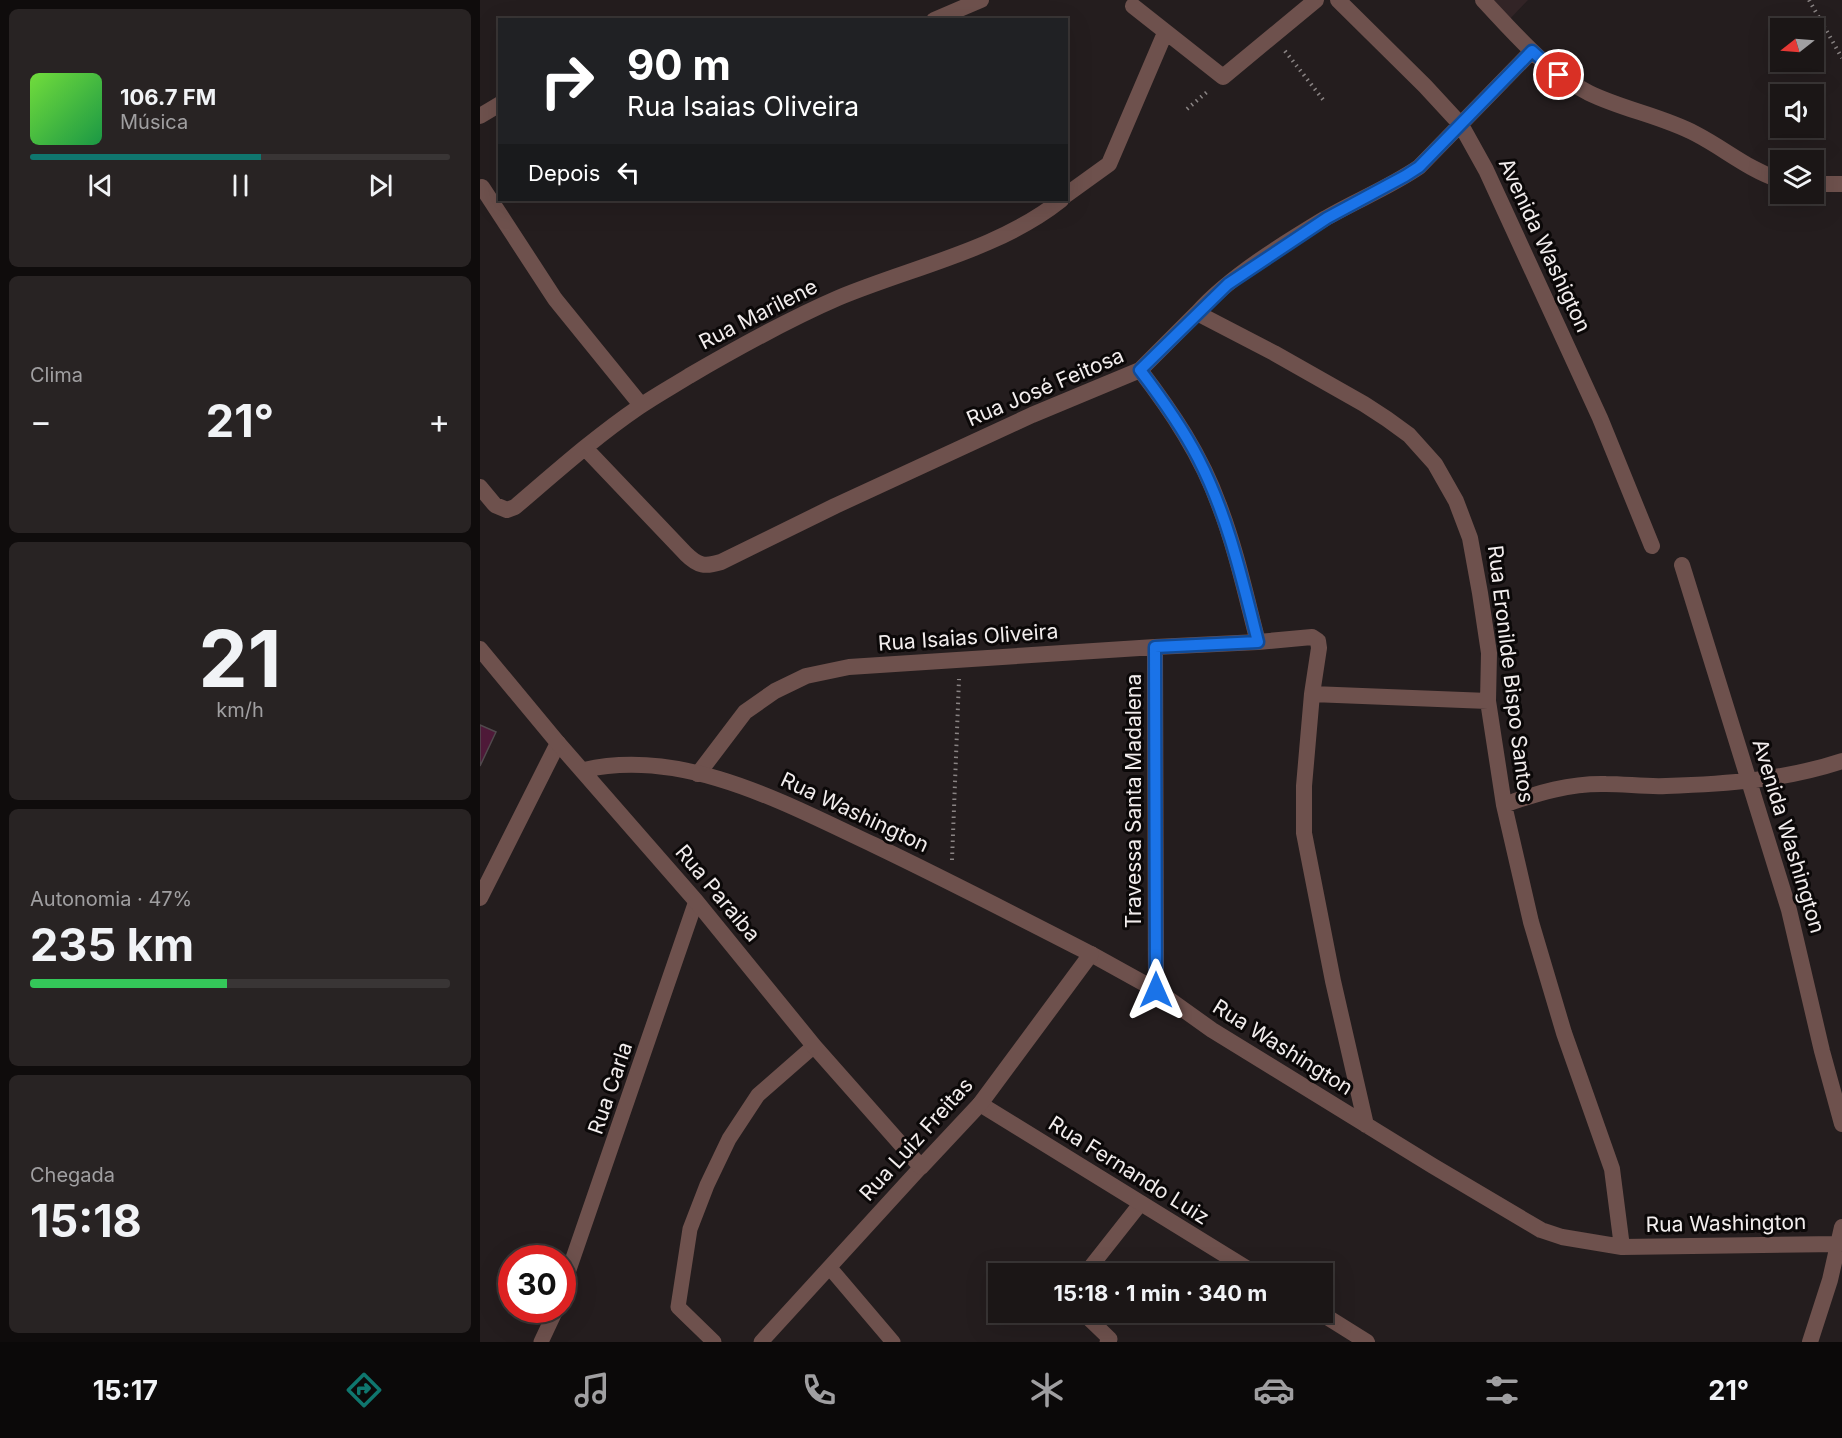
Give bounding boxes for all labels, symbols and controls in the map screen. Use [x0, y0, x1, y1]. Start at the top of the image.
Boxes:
north arrow [1770, 18, 1824, 72]
map controls [1770, 18, 1824, 204]
text: 90 m [627, 39, 731, 90]
icon: right [528, 42, 606, 120]
pin [1533, 49, 1584, 100]
icon: arrive [1542, 58, 1575, 91]
text: 106.7 FM [120, 84, 216, 110]
button: sound [1770, 84, 1824, 138]
text: Rua Isaias Oliveira [627, 90, 859, 123]
text: Música [120, 110, 188, 134]
button: layers [1770, 150, 1824, 204]
street label: Avenida Washigton [1494, 154, 1596, 336]
icon: left [612, 156, 645, 189]
text: Depois [528, 160, 600, 186]
icon: previous [84, 169, 117, 202]
icon: pause [224, 169, 257, 202]
icon: next [364, 169, 397, 202]
street label: Rua Marilene [695, 273, 821, 355]
street label: Rua José Feitosa [963, 343, 1127, 431]
text: Clima [30, 363, 83, 387]
text: 21° [206, 393, 274, 448]
text: − [30, 401, 52, 441]
text: + [428, 401, 450, 441]
street label: Rua Eronilde Bispo Santos [1483, 544, 1539, 804]
text: 21 [199, 611, 281, 706]
street label: Rua Isaias Oliveira [877, 618, 1059, 656]
street label: Travessa Santa Madalena [1121, 674, 1146, 928]
text: km/h [216, 698, 264, 722]
street label: Avenida Washington [1748, 736, 1830, 936]
street label: Rua Washington [777, 767, 933, 857]
street label: Rua Paraiba [670, 840, 766, 946]
text: Autonomia · 47% [30, 887, 192, 911]
text: 235 km [30, 917, 194, 972]
position arrow [1124, 958, 1188, 1022]
street label: Rua Washington [1208, 994, 1358, 1100]
street label: Rua Carla [583, 1039, 637, 1137]
street label: Rua Luiz Freitas [854, 1072, 978, 1206]
street label: Rua Fernando Luiz [1044, 1110, 1214, 1230]
text: Chegada [30, 1163, 115, 1187]
text: 15:18 [30, 1193, 142, 1248]
street label: Rua Washington [1645, 1209, 1807, 1237]
speed limit sign: 30 [498, 1245, 576, 1323]
text: 15:18 · 1 min · 340 m [1054, 1280, 1267, 1306]
icon: directions [343, 1369, 385, 1411]
icon: music [571, 1369, 613, 1411]
icon: phone [798, 1369, 840, 1411]
icon: climate [1026, 1369, 1068, 1411]
icon: car [1253, 1369, 1295, 1411]
icon: filters [1481, 1369, 1523, 1411]
text: 15:17 [93, 1374, 158, 1407]
text: 21° [1708, 1374, 1749, 1407]

